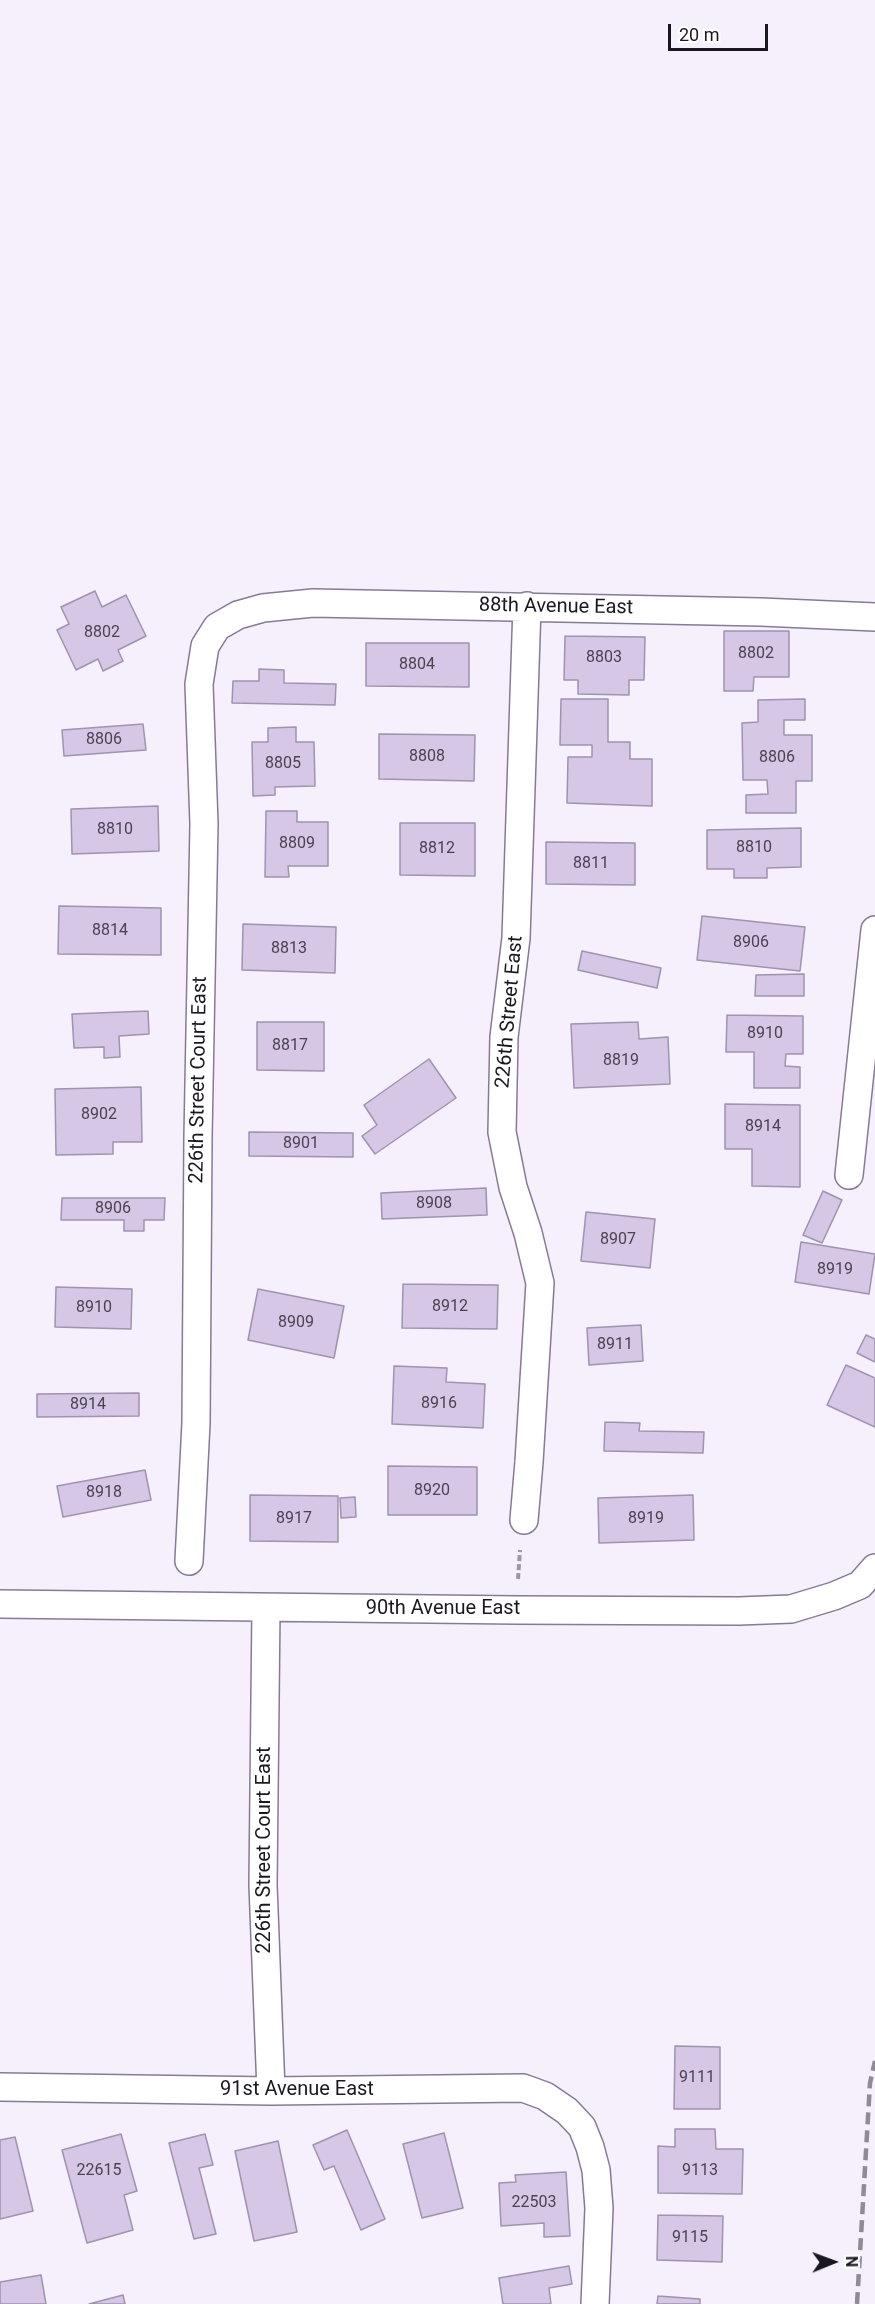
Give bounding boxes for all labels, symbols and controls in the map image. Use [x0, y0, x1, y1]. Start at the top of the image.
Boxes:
scale bar [671, 12, 772, 50]
text: 20 m [679, 24, 719, 45]
street label: 88th Avenue East [479, 594, 633, 620]
house number: 8802 [84, 623, 120, 643]
house number: 8802 [738, 644, 774, 664]
house number: 8803 [586, 648, 622, 668]
house number: 8804 [399, 655, 435, 675]
house number: 8806 [86, 730, 122, 750]
house number: 8808 [409, 747, 445, 767]
house number: 8806 [759, 748, 795, 768]
house number: 8805 [265, 754, 301, 774]
house number: 8810 [97, 820, 133, 840]
house number: 8809 [279, 834, 315, 854]
house number: 8810 [736, 838, 772, 858]
house number: 8812 [419, 839, 455, 859]
house number: 8811 [573, 854, 609, 874]
house number: 8814 [92, 921, 128, 941]
house number: 8906 [733, 933, 769, 953]
street label: 226th Street East [491, 935, 529, 1089]
house number: 8813 [271, 939, 307, 959]
street label: 226th Street Court East [185, 976, 213, 1184]
house number: 8910 [747, 1024, 783, 1044]
house number: 8817 [272, 1036, 308, 1056]
house number: 8819 [603, 1051, 639, 1071]
house number: 8902 [81, 1105, 117, 1125]
house number: 8914 [745, 1117, 781, 1137]
house number: 8901 [283, 1134, 319, 1154]
house number: 8908 [416, 1194, 452, 1214]
house number: 8906 [95, 1199, 131, 1219]
house number: 8907 [600, 1230, 636, 1250]
house number: 8919 [817, 1260, 853, 1280]
house number: 8912 [432, 1297, 468, 1317]
house number: 8910 [76, 1298, 112, 1318]
house number: 8909 [278, 1313, 314, 1333]
house number: 8911 [597, 1335, 633, 1355]
house number: 8916 [421, 1394, 457, 1414]
house number: 8914 [70, 1395, 106, 1415]
house number: 8920 [414, 1481, 450, 1501]
house number: 8918 [86, 1483, 122, 1503]
house number: 8917 [276, 1509, 312, 1529]
house number: 8919 [628, 1509, 664, 1529]
street label: 90th Avenue East [366, 1597, 520, 1621]
street label: 226th Street Court East [253, 1746, 277, 1954]
house number: 9111 [679, 2068, 715, 2088]
street label: 91st Avenue East [220, 2078, 374, 2102]
house number: 22615 [77, 2161, 121, 2181]
house number: 9113 [682, 2161, 718, 2181]
house number: 22503 [512, 2193, 556, 2213]
house number: 9115 [672, 2228, 708, 2248]
north arrow [803, 2232, 863, 2292]
text: N [842, 2256, 861, 2267]

